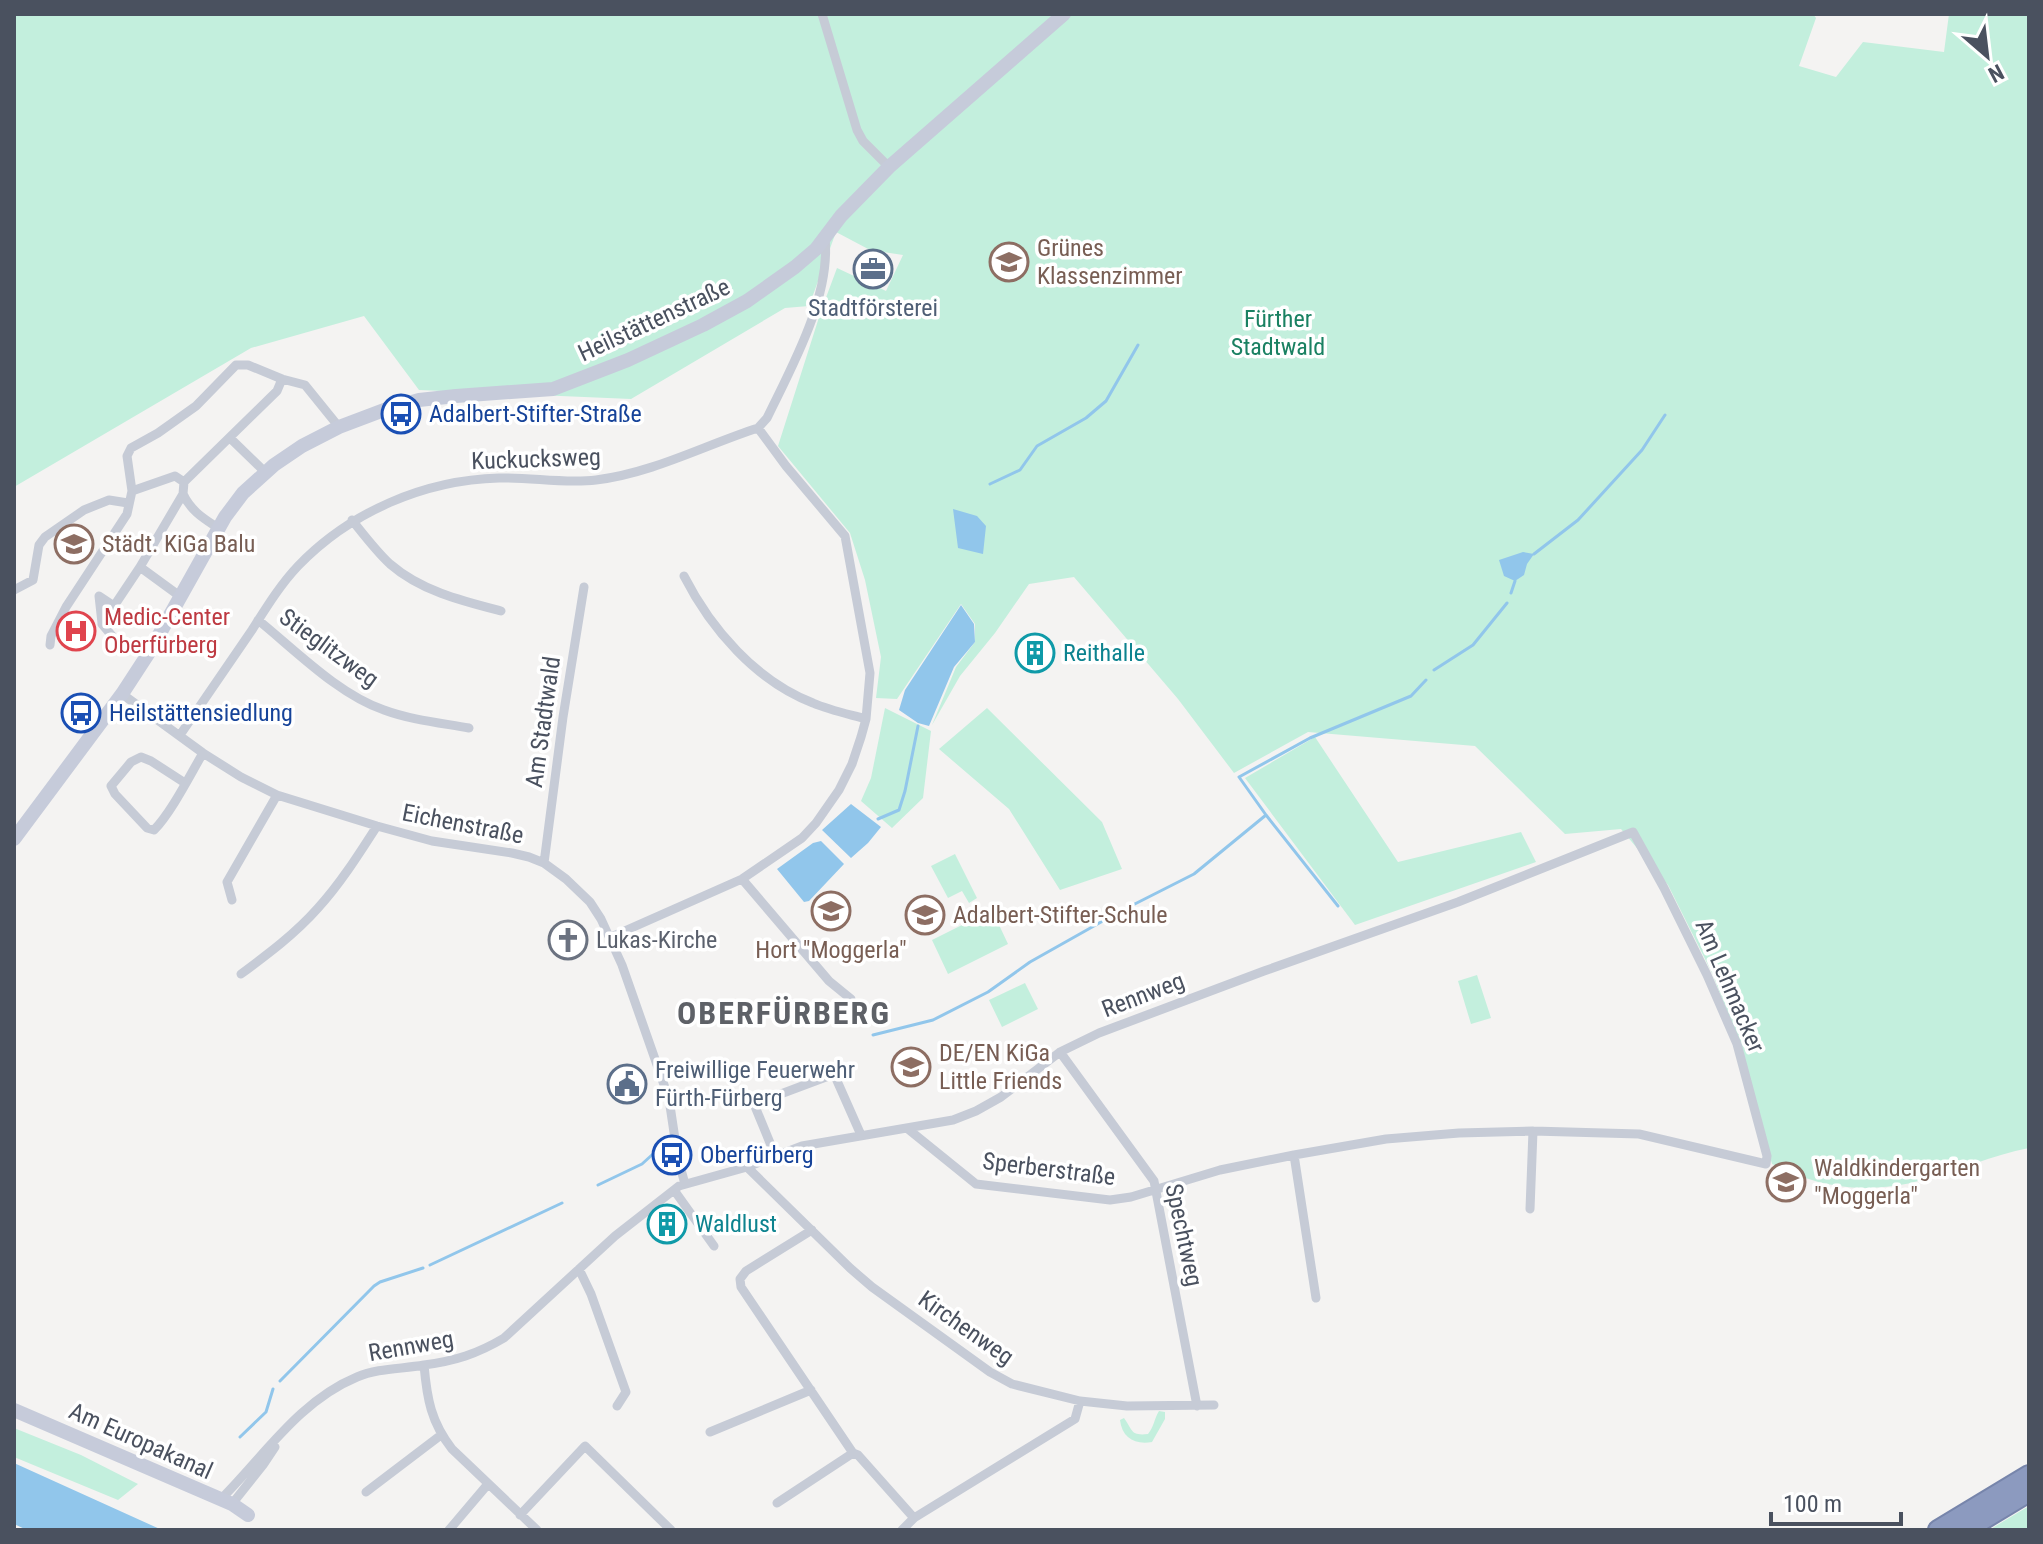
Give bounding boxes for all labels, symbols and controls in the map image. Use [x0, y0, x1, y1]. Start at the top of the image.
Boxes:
north arrow [1947, 16, 2027, 96]
text: N [1984, 59, 2008, 87]
place label: Grünes Klassenzimmer [1037, 234, 1183, 290]
school or university icon: Grünes Klassenzimmer [988, 241, 1030, 283]
office icon: Stadtförsterei [852, 248, 894, 290]
street label: Heilstättenstraße [574, 273, 734, 367]
place label: Stadtförsterei [808, 294, 938, 322]
park label: Fürther Stadtwald [1231, 305, 1325, 361]
bus stop icon: Adalbert-Stifter-Straße [380, 393, 422, 435]
place label: Adalbert-Stifter-Straße [429, 400, 642, 428]
street label: Kuckucksweg [471, 443, 601, 475]
school or university icon: Städt. KiGa Balu [53, 523, 95, 565]
place label: Städt. KiGa Balu [102, 530, 255, 558]
place label: Medic-Center Oberfürberg [104, 603, 230, 659]
street label: Stieglitzweg [274, 603, 384, 693]
hospital icon: Medic-Center Oberfürberg [55, 610, 97, 652]
building icon: Reithalle [1014, 632, 1056, 674]
place label: Reithalle [1063, 639, 1145, 667]
street label: Am Stadtwald [520, 655, 566, 789]
bus stop icon: Heilstättensiedlung [60, 692, 102, 734]
place label: Heilstättensiedlung [109, 699, 293, 727]
street label: Eichenstraße [400, 799, 526, 849]
school or university icon: Hort "Moggerla" [810, 890, 852, 932]
school or university icon: Adalbert-Stifter-Schule [904, 894, 946, 936]
place label: Adalbert-Stifter-Schule [953, 901, 1168, 929]
street label: Am Lehmacker [1689, 915, 1771, 1057]
church icon: Lukas-Kirche [547, 919, 589, 961]
place label: Lukas-Kirche [596, 926, 717, 954]
place label: Hort "Moggerla" [755, 936, 907, 964]
street label: Rennweg [1098, 967, 1188, 1023]
district label: OBERFÜRBERG [677, 994, 891, 1032]
place label: DE/EN KiGa Little Friends [939, 1039, 1062, 1095]
school or university icon: DE/EN KiGa Little Friends [890, 1046, 932, 1088]
place label: Freiwillige Feuerwehr Fürth-Fürberg [655, 1056, 855, 1112]
public building icon: Freiwillige Feuerwehr Fürth-Fürberg [606, 1063, 648, 1105]
bus stop icon: Oberfürberg [651, 1134, 693, 1176]
place label: Oberfürberg [700, 1141, 814, 1169]
street label: Sperberstraße [981, 1147, 1117, 1191]
place label: Waldkindergarten "Moggerla" [1814, 1154, 1980, 1210]
school or university icon: Waldkindergarten "Moggerla" [1765, 1161, 1807, 1203]
street label: Spechtweg [1159, 1181, 1209, 1289]
building icon: Waldlust [646, 1203, 688, 1245]
place label: Waldlust [695, 1210, 777, 1238]
street label: Kirchenweg [913, 1285, 1019, 1371]
street label: Rennweg [366, 1325, 456, 1367]
street label: Am Europakanal [65, 1397, 217, 1485]
scale bar [1771, 1476, 1901, 1526]
text: 100 m [1783, 1490, 1842, 1518]

